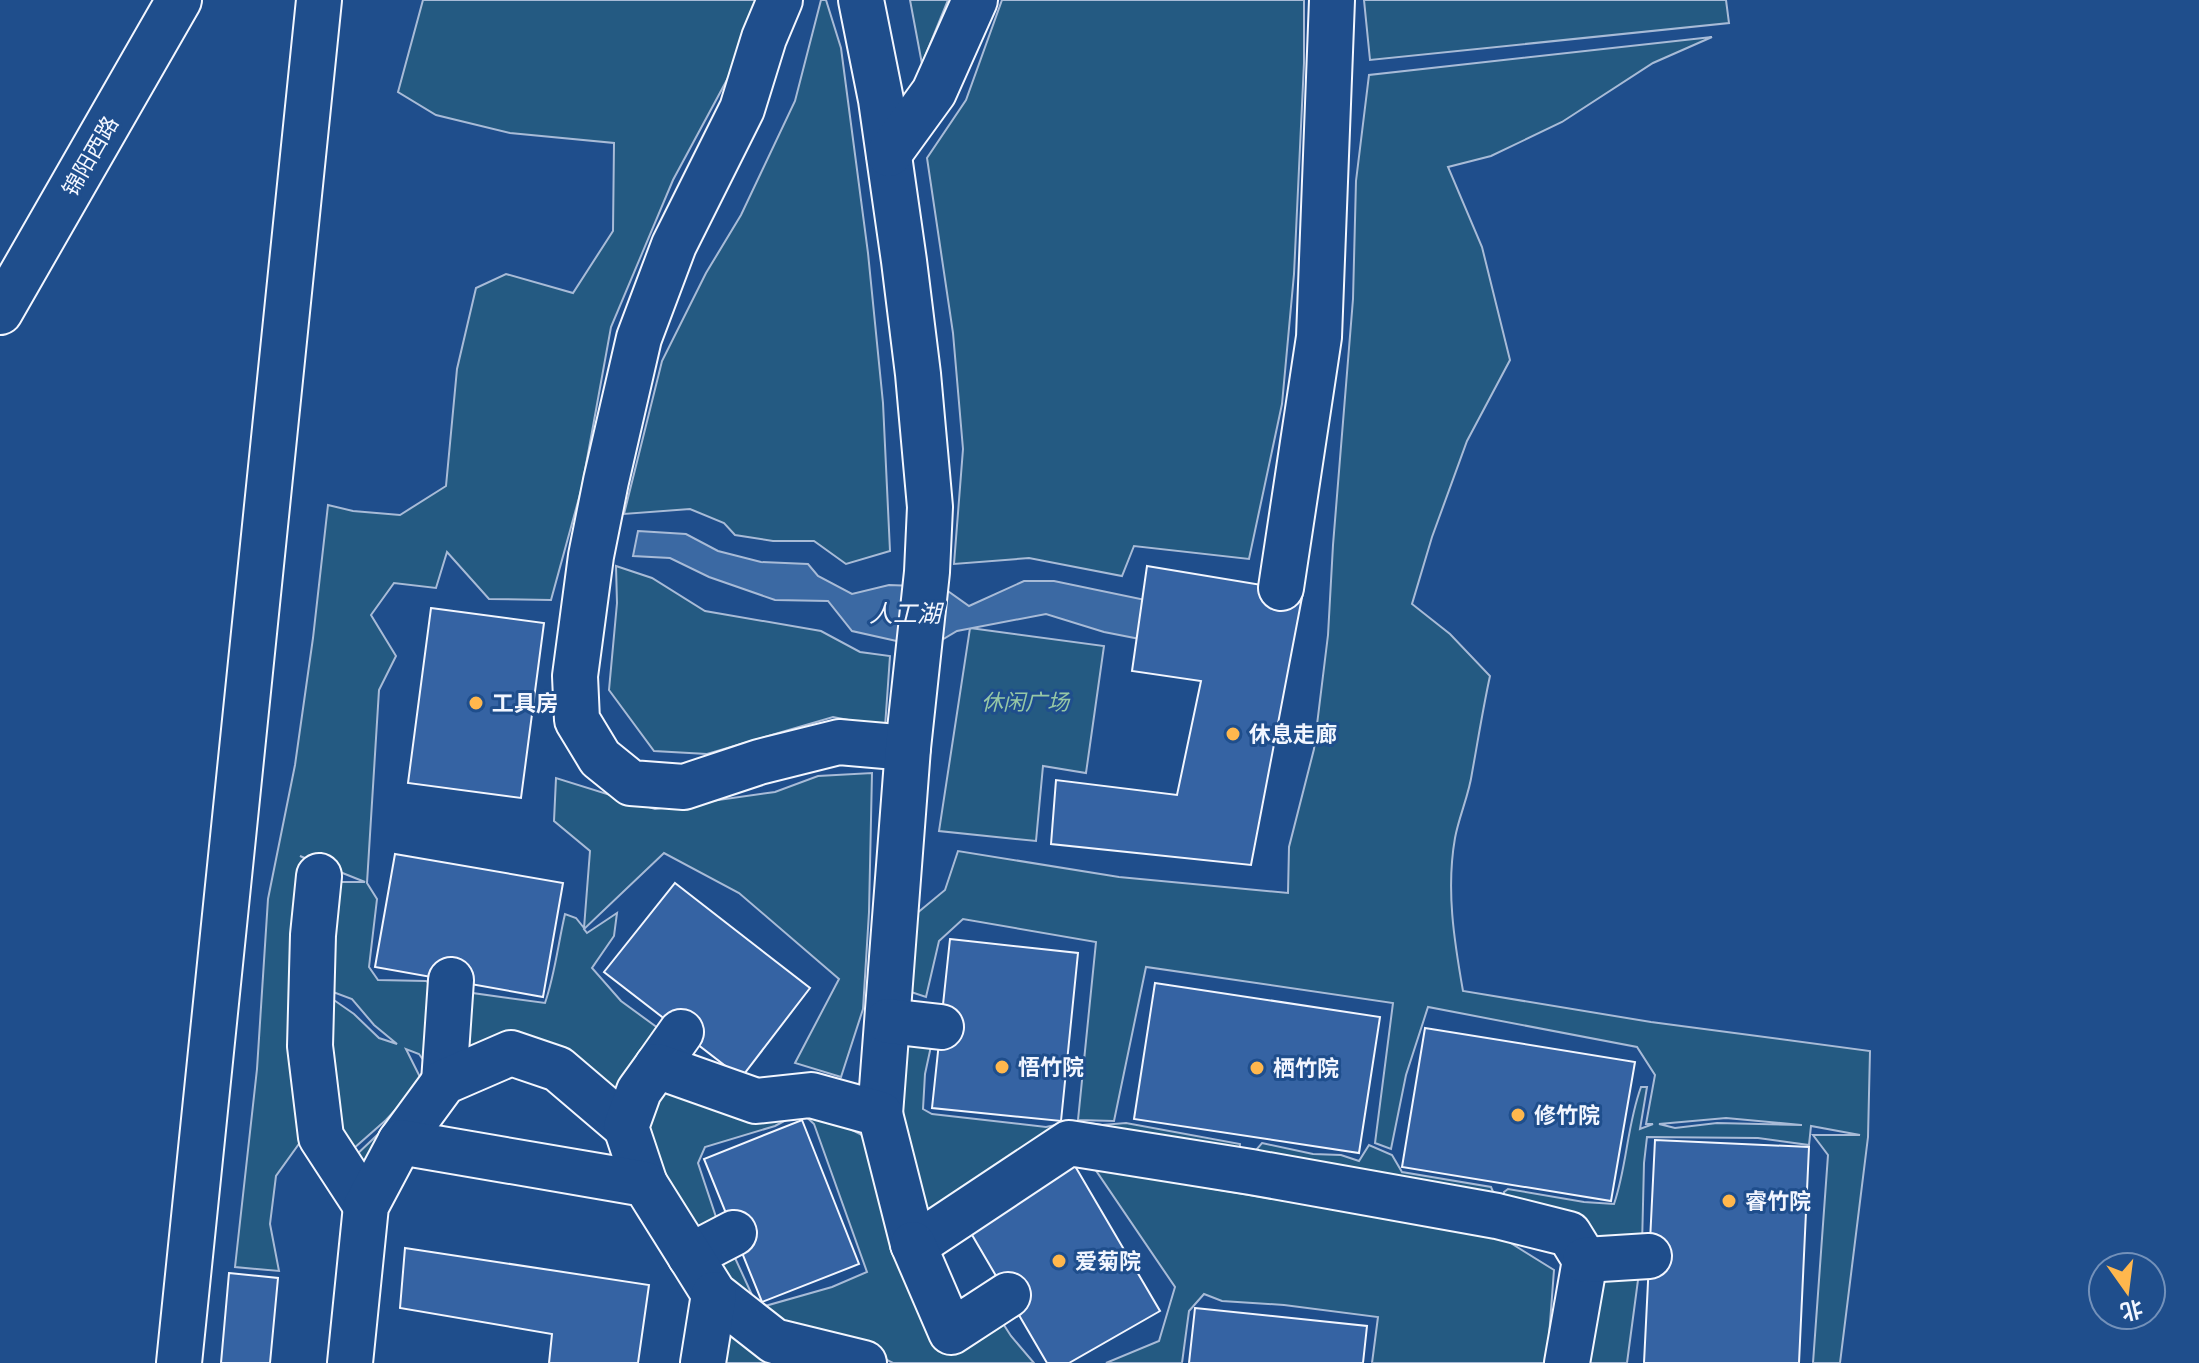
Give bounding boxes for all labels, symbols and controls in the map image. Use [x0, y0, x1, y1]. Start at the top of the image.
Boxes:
street label: 锦阳西路 [56, 111, 124, 201]
water label: 人工湖 [869, 598, 945, 629]
park label: 休闲广场 [981, 688, 1071, 716]
place label: 工具房 [492, 689, 558, 717]
marker: 工具房 [467, 694, 485, 712]
place label: 休息走廊 [1249, 720, 1337, 748]
marker: 休息走廊 [1224, 725, 1242, 743]
place label: 悟竹院 [1018, 1053, 1084, 1081]
place label: 栖竹院 [1273, 1054, 1339, 1082]
marker: 悟竹院 [993, 1058, 1011, 1076]
marker: 栖竹院 [1248, 1059, 1266, 1077]
place label: 修竹院 [1534, 1101, 1600, 1129]
marker: 修竹院 [1509, 1106, 1527, 1124]
place label: 睿竹院 [1745, 1187, 1811, 1215]
marker: 睿竹院 [1720, 1192, 1738, 1210]
place label: 爱菊院 [1075, 1247, 1141, 1275]
north arrow [2087, 1251, 2167, 1331]
marker: 爱菊院 [1050, 1252, 1068, 1270]
text: 北 [2118, 1294, 2146, 1327]

